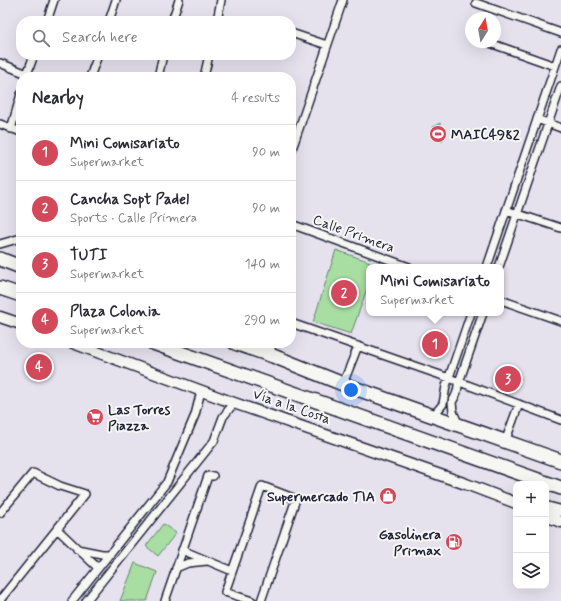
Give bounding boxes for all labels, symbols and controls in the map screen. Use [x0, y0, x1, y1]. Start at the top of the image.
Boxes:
north arrow [465, 12, 501, 48]
search box [16, 16, 296, 60]
icon: search [30, 27, 52, 49]
text: Search here [62, 28, 138, 48]
text: Nearby [32, 87, 84, 109]
text: 4 results [231, 90, 280, 107]
sports icon: MAIC4982 [428, 124, 448, 144]
place label: MAIC4982 [451, 126, 520, 144]
text: Mini Comisariato [70, 134, 180, 154]
text: 1 [42, 144, 48, 161]
text: 90 m [252, 144, 280, 161]
text: Supermarket [70, 154, 144, 171]
text: Cancha Sopt Padel [70, 190, 189, 210]
text: 2 [42, 200, 48, 217]
text: 90 m [252, 200, 280, 217]
text: Sports · Calle Primera [70, 210, 197, 227]
street label: Calle Primera [310, 211, 397, 257]
text: TUTI [70, 246, 107, 266]
text: 3 [42, 256, 48, 273]
text: 140 m [245, 256, 280, 273]
popup [366, 264, 504, 316]
text: Supermarket [70, 266, 144, 283]
text: Mini Comisariato [380, 272, 490, 292]
pin: 2 [331, 278, 357, 308]
text: Supermarket [380, 292, 454, 309]
text: Plaza Colonia [70, 302, 160, 322]
text: 4 [41, 312, 49, 329]
text: 290 m [244, 312, 280, 329]
text: Supermarket [70, 322, 144, 339]
pin: 1 [422, 329, 448, 359]
pin: 4 [26, 352, 52, 382]
pin: 3 [495, 364, 521, 394]
your location [341, 380, 361, 400]
street label: Vía a la Costa [250, 385, 333, 429]
place label: Las Torres Piazza [108, 401, 171, 435]
supermarket icon: Las Torres Piazza [85, 407, 105, 427]
map controls [513, 481, 549, 589]
button: + [513, 481, 549, 517]
shop icon: Supermercado TIA [378, 486, 398, 506]
place label: Supermercado TIA [267, 488, 375, 506]
button: − [513, 517, 549, 553]
place label: Gasolinera Primax [379, 526, 442, 560]
fuel station icon: Gasolinera Primax [444, 532, 464, 552]
button: layers [513, 553, 549, 589]

